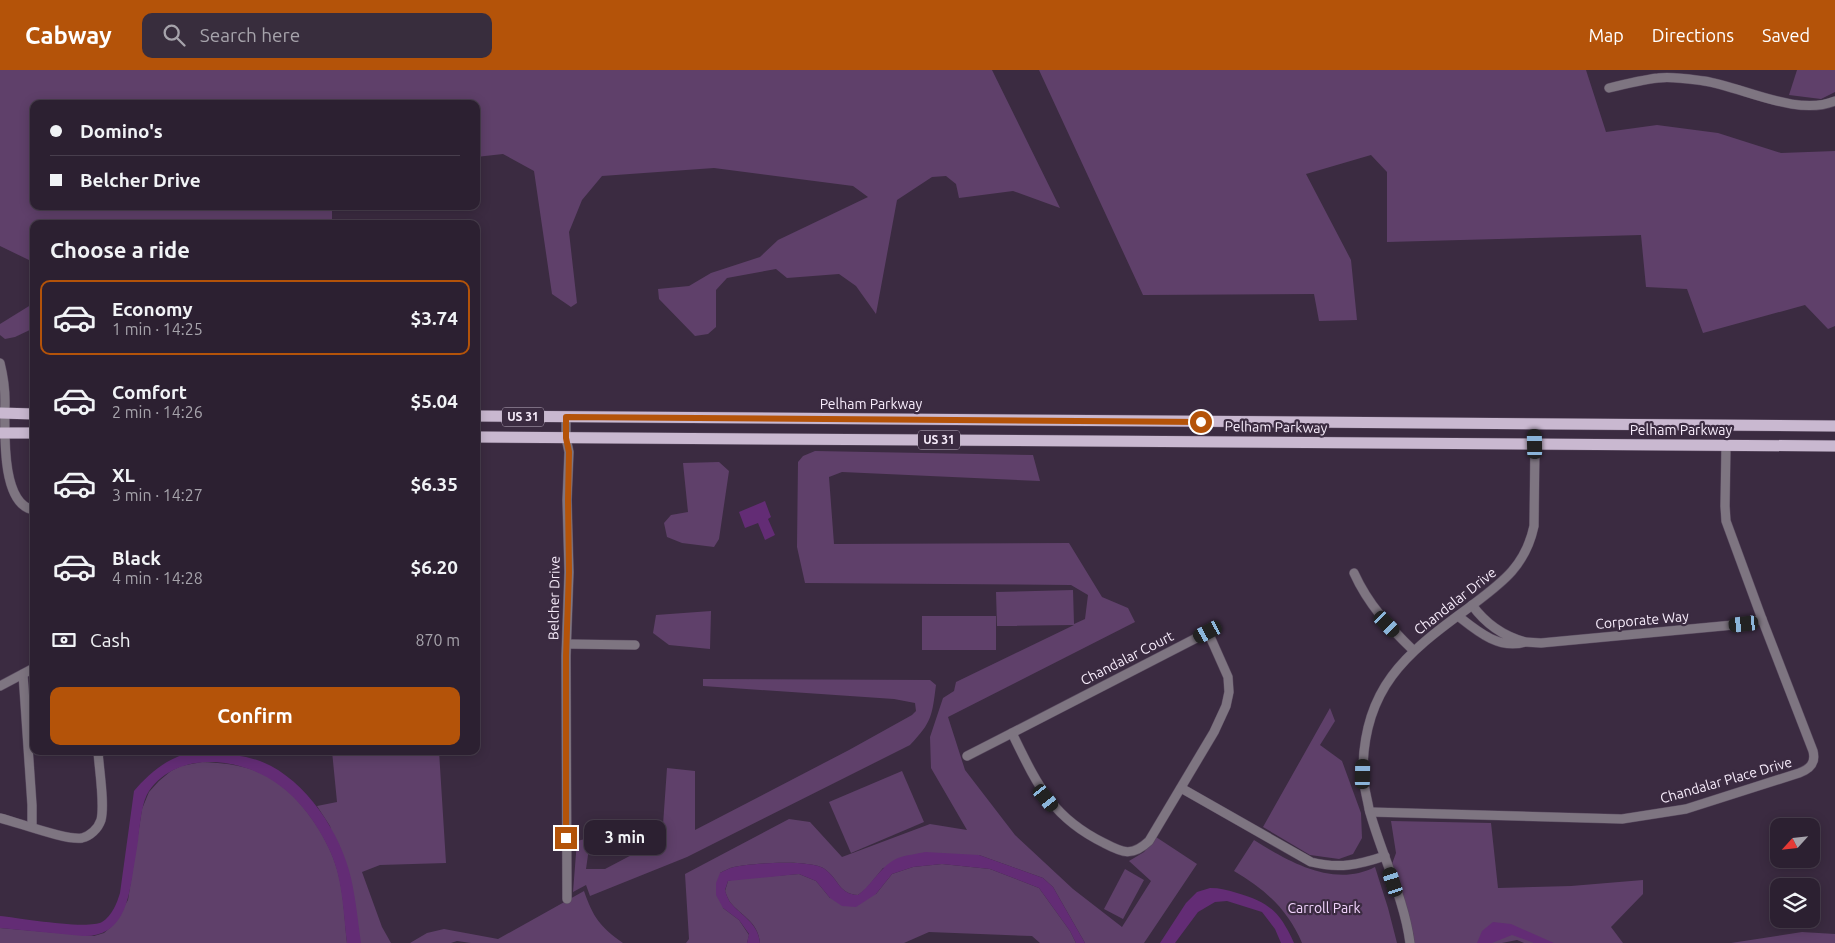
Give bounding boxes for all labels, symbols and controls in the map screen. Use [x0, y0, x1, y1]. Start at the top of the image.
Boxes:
search box [142, 13, 492, 58]
icon: search [160, 21, 188, 49]
text: Cabway [25, 22, 112, 49]
text: Search here [200, 24, 300, 46]
text: Map [1588, 25, 1624, 45]
text: Directions [1652, 25, 1734, 45]
text: Saved [1762, 25, 1810, 45]
text: Domino's [80, 120, 163, 142]
text: Belcher Drive [80, 169, 201, 191]
text: Choose a ride [50, 237, 190, 262]
icon: car [52, 295, 97, 340]
text: Economy [112, 298, 193, 320]
text: $3.74 [410, 307, 458, 329]
text: 1 min · 14:25 [112, 320, 203, 338]
icon: car [52, 378, 97, 423]
text: Comfort [112, 381, 187, 403]
text: $5.04 [410, 390, 458, 412]
street label: Pelham Parkway [820, 396, 923, 412]
text: 2 min · 14:26 [112, 403, 203, 421]
road number: US 31 [502, 408, 544, 427]
route start [1190, 411, 1212, 433]
street label: Pelham Parkway [1225, 418, 1328, 436]
street label: Pelham Parkway [1630, 422, 1733, 438]
car [1527, 429, 1542, 459]
road number: US 31 [918, 430, 960, 450]
icon: car [52, 461, 97, 506]
text: XL [112, 464, 135, 486]
text: $6.35 [410, 473, 458, 495]
text: 3 min · 14:27 [112, 486, 203, 504]
icon: car [52, 544, 97, 589]
text: Black [112, 547, 161, 569]
text: $6.20 [410, 556, 458, 578]
street label: Belcher Drive [545, 556, 563, 640]
street label: Chandalar Drive [1411, 564, 1499, 638]
text: 4 min · 14:28 [112, 569, 203, 587]
car [1371, 608, 1402, 640]
street label: Corporate Way [1595, 608, 1690, 632]
car [1728, 615, 1759, 633]
car [1191, 618, 1224, 646]
icon: cash [50, 626, 78, 654]
street label: Chandalar Court [1078, 627, 1177, 688]
text: Cash [90, 629, 131, 651]
text: 870 m [415, 631, 460, 649]
button: Confirm [50, 687, 460, 745]
street label: Chandalar Place Drive [1658, 754, 1794, 806]
car [1355, 759, 1370, 789]
car [1030, 782, 1061, 814]
north arrow [1770, 818, 1820, 868]
map controls [1770, 818, 1820, 928]
callout: 3 min [584, 820, 666, 856]
route end [555, 827, 577, 849]
text: 3 min [605, 828, 645, 846]
car [1381, 865, 1404, 899]
button: layers [1770, 878, 1820, 928]
park label: Carroll Park [1288, 900, 1360, 916]

